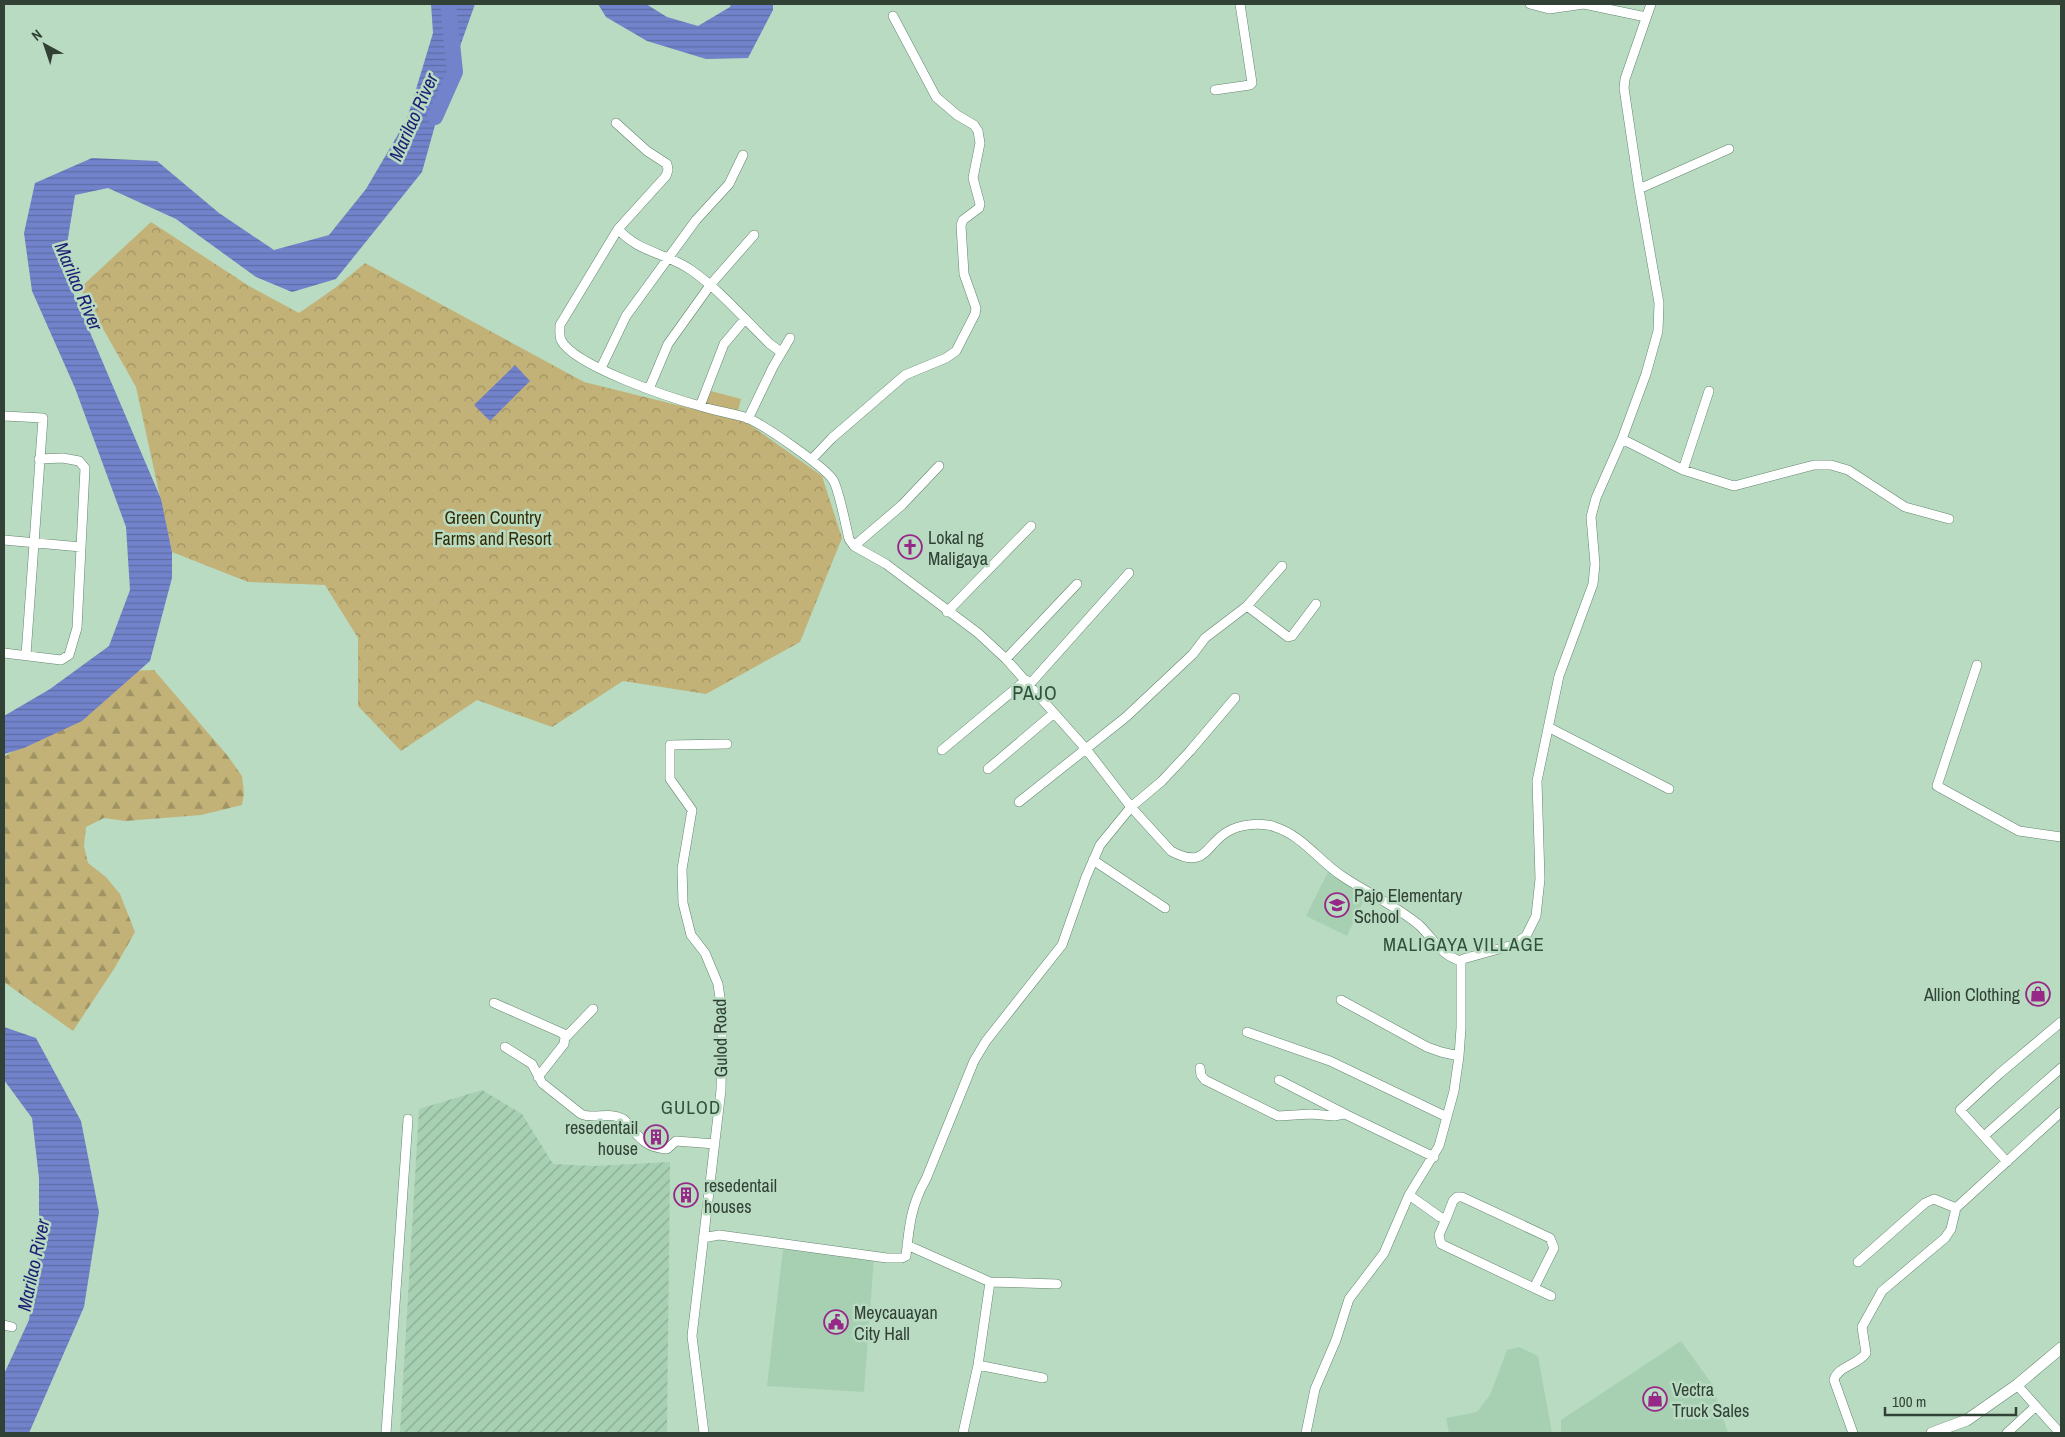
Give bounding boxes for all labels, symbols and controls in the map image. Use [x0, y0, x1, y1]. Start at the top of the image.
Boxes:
north arrow [20, 20, 70, 70]
text: N [28, 25, 46, 45]
water label: Marilao River [382, 68, 444, 165]
water label: Marilao River [49, 238, 110, 335]
park label: Green Country Farms and Resort [434, 505, 552, 551]
place label: Lokal ng Maligaya [928, 525, 988, 571]
church icon: Lokal ng Maligaya [897, 534, 923, 560]
district label: PAJO [1012, 679, 1058, 706]
place label: Pajo Elementary School [1354, 883, 1463, 929]
school or university icon: Pajo Elementary School [1324, 892, 1350, 918]
district label: MALIGAYA VILLAGE [1383, 931, 1545, 957]
shop icon: Allion Clothing [2025, 981, 2051, 1007]
place label: Allion Clothing [1923, 982, 2021, 1007]
street label: Gulod Road [707, 998, 733, 1078]
district label: GULOD [661, 1094, 721, 1120]
place label: resedentail house [565, 1115, 638, 1161]
building icon: resedentail house [643, 1124, 669, 1150]
place label: resedentail houses [704, 1173, 777, 1219]
building icon: resedentail houses [673, 1182, 699, 1208]
water label: Marilao River [11, 1216, 56, 1313]
place label: Meycauayan City Hall [854, 1300, 938, 1346]
public building icon: Meycauayan City Hall [823, 1309, 849, 1335]
place label: Vectra Truck Sales [1672, 1377, 1749, 1423]
scale bar [1885, 1384, 2016, 1416]
shop icon: Vectra Truck Sales [1642, 1386, 1668, 1412]
text: 100 m [1892, 1391, 1926, 1412]

